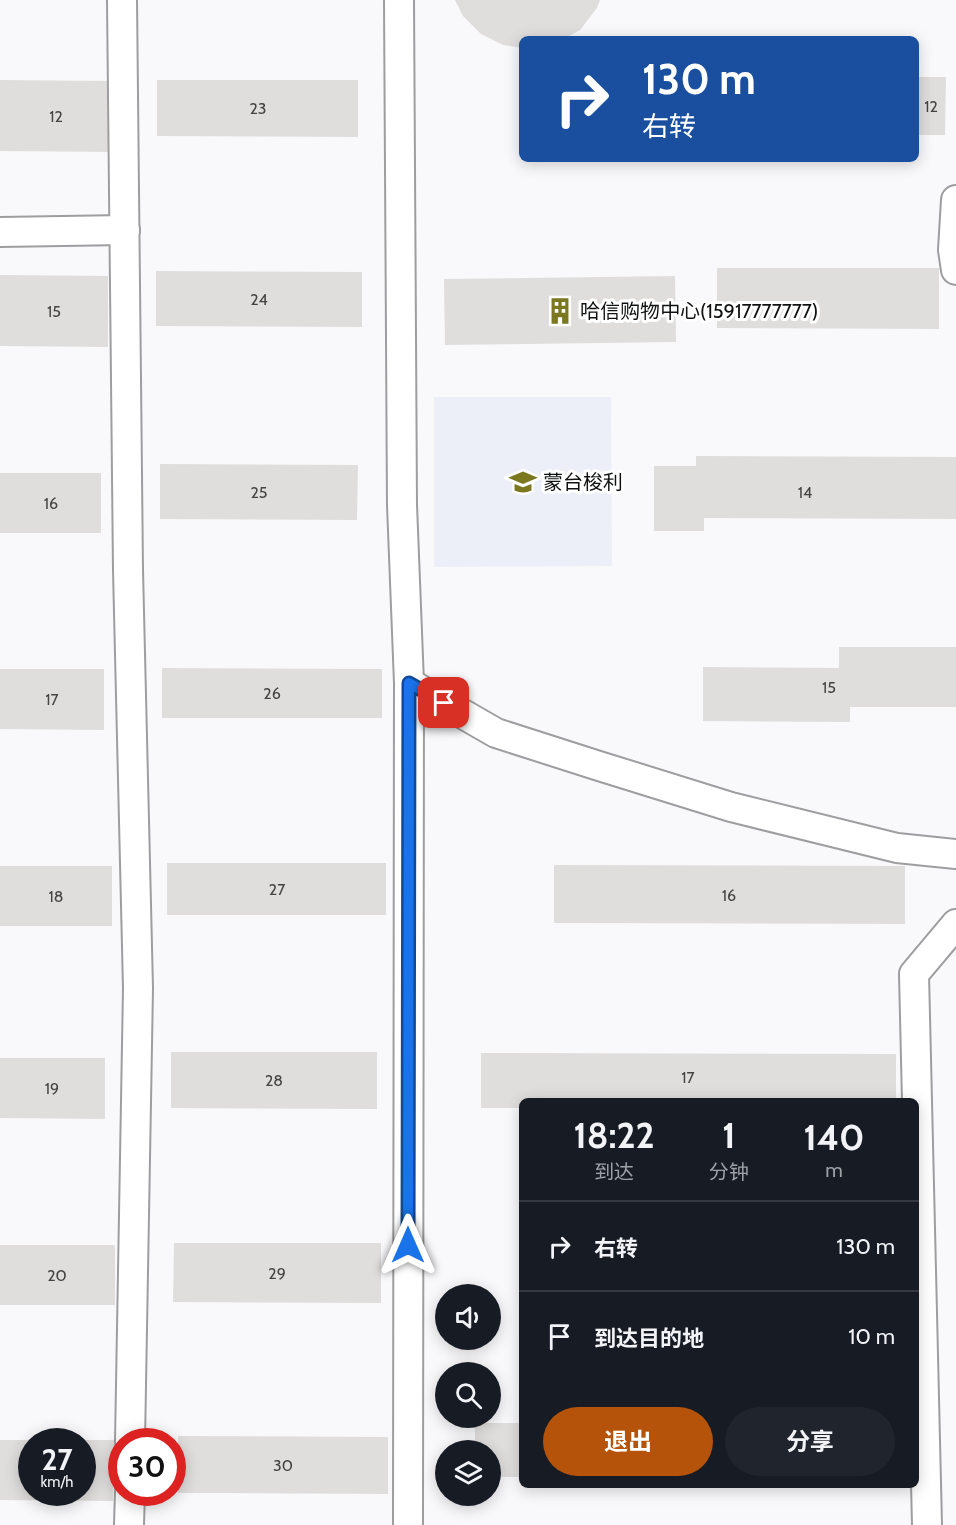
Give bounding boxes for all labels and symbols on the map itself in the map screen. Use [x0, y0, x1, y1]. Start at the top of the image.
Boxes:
house number: 12 [924, 97, 938, 116]
house number: 23 [249, 99, 267, 118]
house number: 12 [49, 107, 63, 126]
house number: 24 [250, 290, 268, 309]
building icon: 哈信购物中心(15917777777) [545, 296, 575, 326]
place label: 哈信购物中心(15917777777) [580, 299, 818, 323]
house number: 15 [47, 302, 61, 321]
school or university icon: 蒙台梭利 [508, 467, 538, 497]
place label: 蒙台梭利 [543, 470, 623, 494]
house number: 25 [250, 483, 268, 502]
house number: 14 [798, 483, 812, 502]
house number: 16 [44, 494, 58, 513]
pin [418, 677, 469, 728]
house number: 15 [822, 678, 836, 697]
house number: 26 [263, 684, 281, 703]
house number: 17 [45, 690, 59, 709]
house number: 27 [269, 880, 285, 899]
house number: 16 [722, 886, 736, 905]
house number: 18 [49, 887, 63, 906]
house number: 17 [681, 1068, 695, 1087]
house number: 28 [265, 1071, 283, 1090]
house number: 19 [45, 1079, 59, 1098]
position arrow [376, 1213, 440, 1277]
house number: 29 [268, 1264, 286, 1283]
house number: 20 [47, 1266, 67, 1285]
speed limit sign: 30 [108, 1428, 186, 1506]
house number: 30 [273, 1456, 293, 1475]

